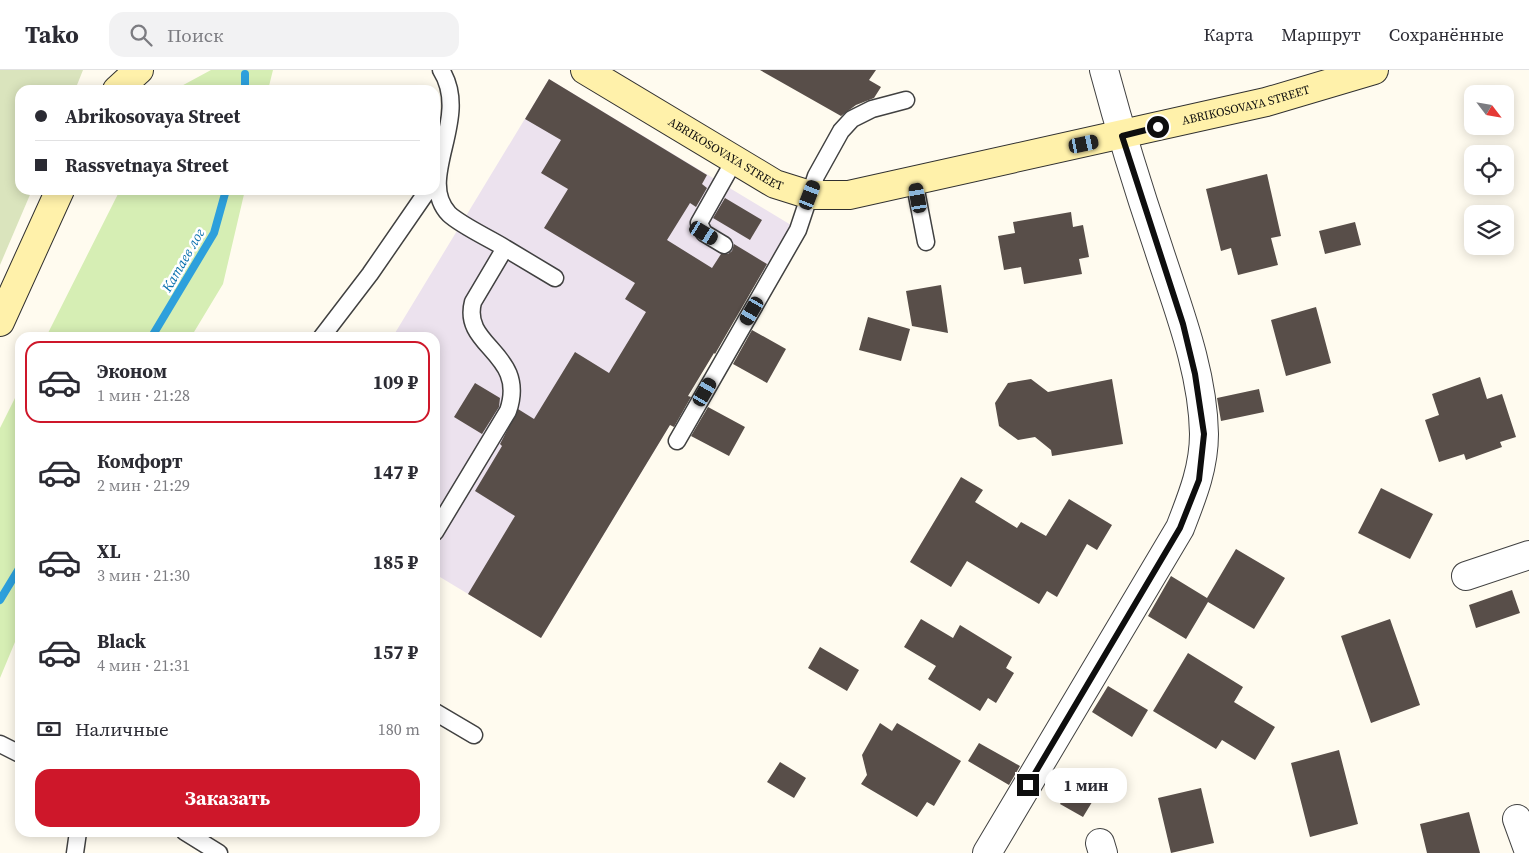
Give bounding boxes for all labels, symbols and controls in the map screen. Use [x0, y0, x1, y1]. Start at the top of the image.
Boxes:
search box [109, 12, 459, 57]
text: Tako [25, 18, 79, 51]
icon: search [127, 21, 155, 49]
text: Поиск [167, 22, 224, 48]
text: Карта [1204, 22, 1253, 47]
text: Маршрут [1281, 22, 1361, 47]
text: Сохранённые [1389, 22, 1504, 47]
street label: ABRIKOSOVAYA STREET [1180, 81, 1312, 129]
north arrow [1464, 85, 1514, 135]
map controls [1464, 85, 1514, 255]
text: Abrikosovaya Street [65, 103, 240, 129]
street label: ABRIKOSOVAYA STREET [665, 114, 786, 194]
route start [1147, 116, 1169, 138]
car [1067, 134, 1100, 154]
button: locate [1464, 145, 1514, 195]
text: Rassvetnaya Street [65, 152, 228, 178]
car [797, 178, 822, 212]
car [908, 182, 927, 214]
button: layers [1464, 205, 1514, 255]
car [687, 219, 720, 247]
water label: Катаев лог [156, 224, 210, 296]
car [738, 294, 765, 328]
text: Эконом [97, 358, 167, 384]
icon: car [37, 360, 82, 405]
text: 109 ₽ [373, 369, 418, 395]
car [691, 375, 718, 409]
text: 1 мин · 21:28 [97, 384, 190, 406]
text: Комфорт [97, 448, 183, 474]
icon: car [37, 450, 82, 495]
text: 147 ₽ [373, 459, 418, 485]
text: 2 мин · 21:29 [97, 474, 190, 496]
text: XL [97, 538, 120, 564]
icon: car [37, 540, 82, 585]
text: 185 ₽ [373, 549, 418, 575]
text: 3 мин · 21:30 [97, 564, 190, 586]
text: Black [97, 628, 146, 654]
icon: car [37, 630, 82, 675]
text: 157 ₽ [373, 639, 418, 665]
text: 4 мин · 21:31 [97, 654, 190, 676]
icon: cash [35, 715, 63, 743]
text: Наличные [75, 716, 169, 742]
text: 180 m [378, 718, 420, 740]
callout: 1 мин [1046, 768, 1128, 802]
button: Заказать [35, 769, 420, 827]
route end [1017, 774, 1039, 796]
text: 1 мин [1064, 774, 1108, 796]

